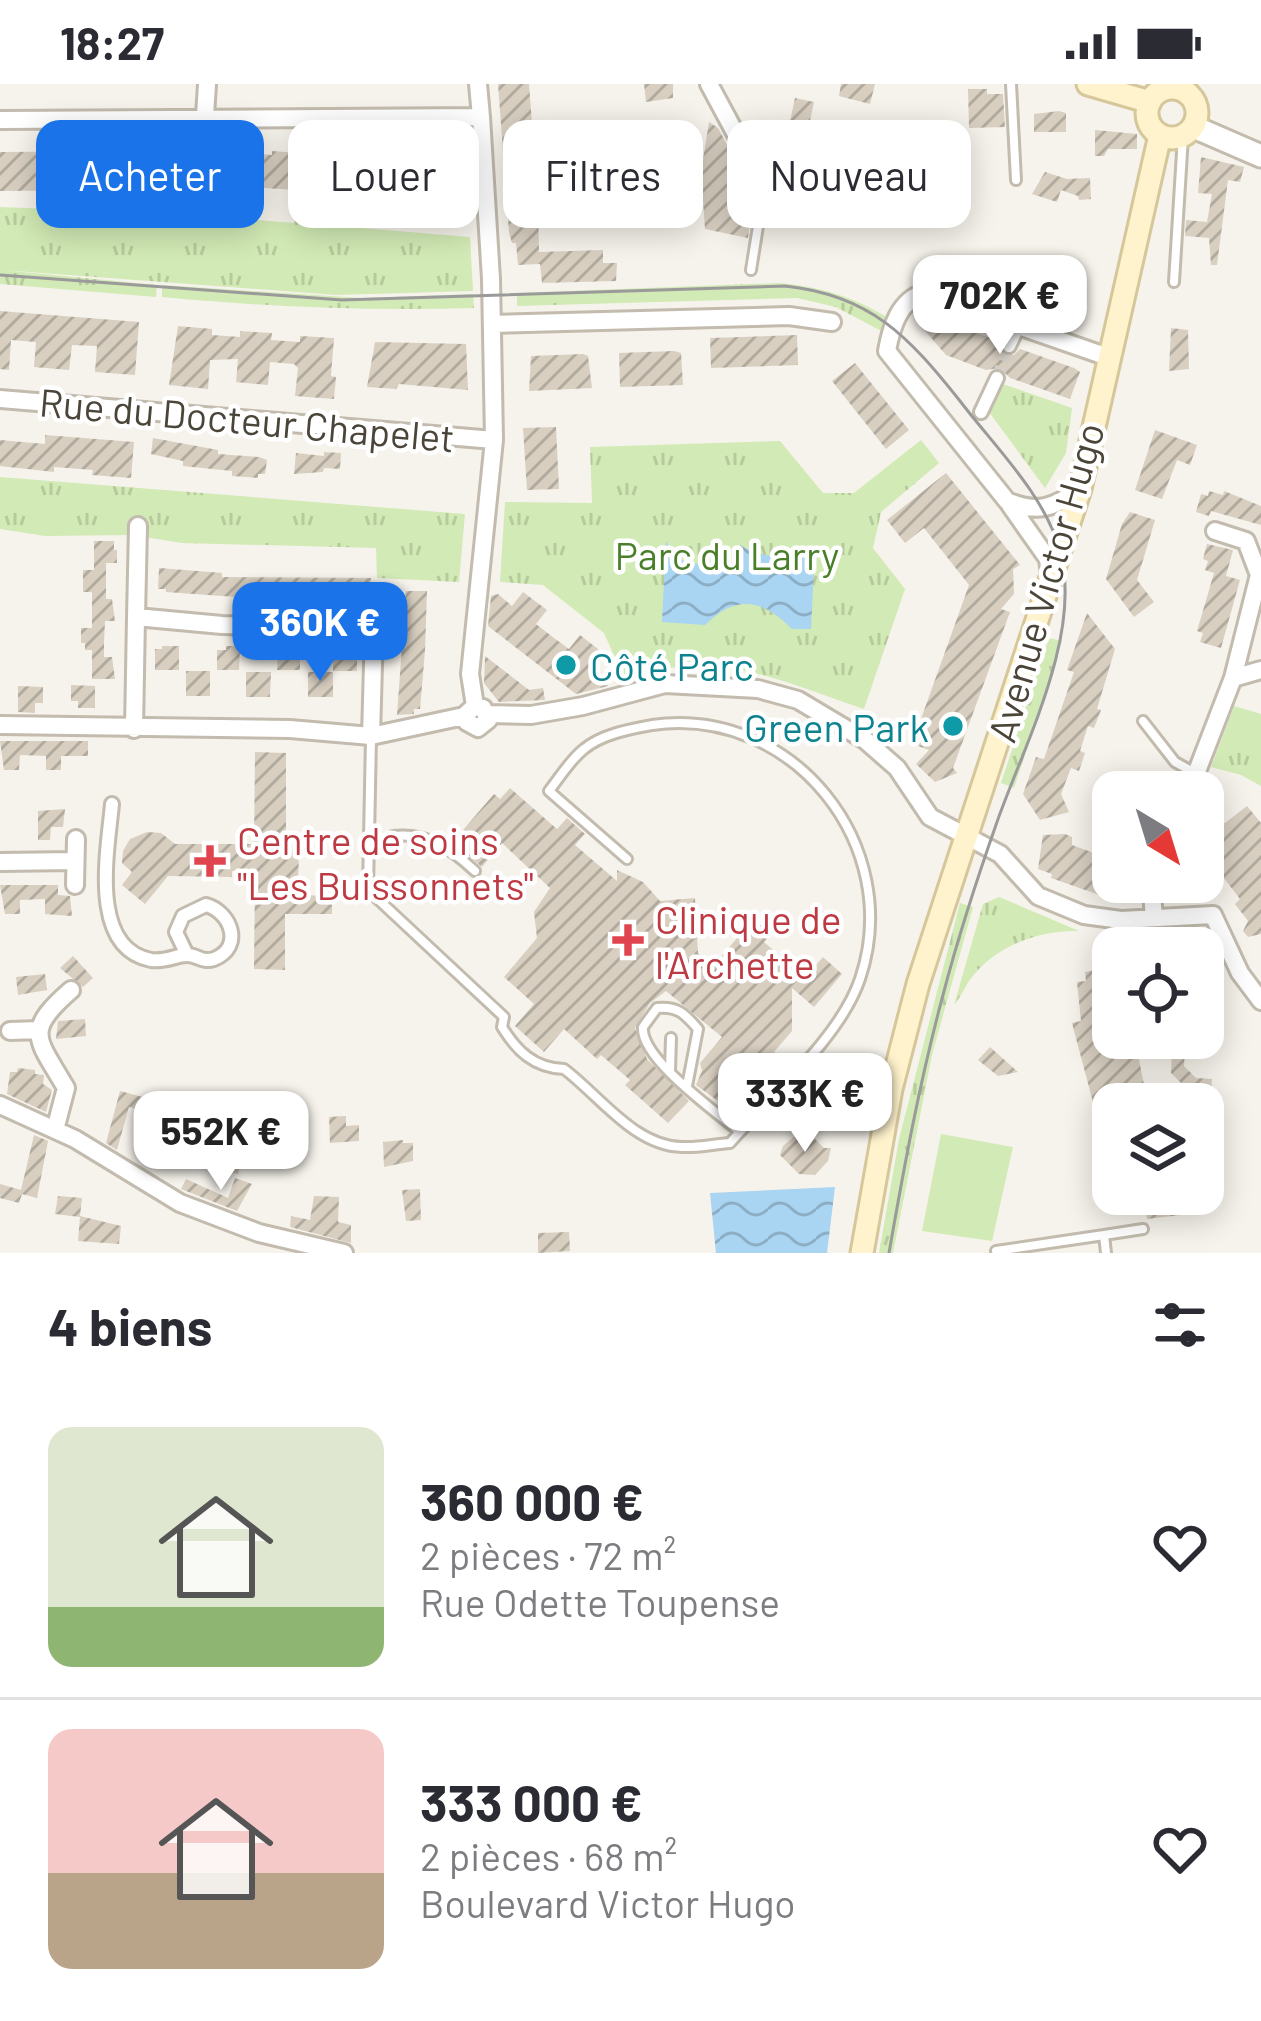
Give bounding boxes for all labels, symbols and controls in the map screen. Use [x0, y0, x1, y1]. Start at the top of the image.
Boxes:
text: 18:27 [60, 15, 164, 69]
chip: Acheter [36, 120, 264, 228]
chip: Louer [288, 120, 479, 228]
chip: Filtres [503, 120, 703, 228]
chip: Nouveau [727, 120, 971, 228]
pin: 702K € [902, 255, 1098, 357]
text: 702K € [940, 270, 1060, 317]
street label: Rue du Docteur Chapelet [37, 377, 457, 461]
street label: Avenue Victor Hugo [977, 417, 1113, 747]
park label: Parc du Larry [615, 531, 839, 578]
pin: 360K € [222, 582, 418, 684]
text: 360K € [259, 597, 381, 644]
place label: Côté Parc [590, 642, 754, 689]
marker: Côté Parc [553, 652, 579, 678]
place label: Green Park [744, 703, 929, 750]
marker: Green Park [940, 713, 966, 739]
north arrow [1092, 771, 1224, 903]
map controls [1092, 771, 1224, 1215]
place label: Centre de soins "Les Buissonnets" [237, 816, 534, 908]
marker: Centre de soins "Les Buissonnets" [194, 845, 226, 877]
place label: Clinique de l'Archette [655, 895, 842, 987]
marker: Clinique de l'Archette [612, 924, 644, 956]
button: locate [1092, 927, 1224, 1059]
pin: 333K € [707, 1053, 903, 1155]
text: 333K € [745, 1068, 865, 1115]
button: layers [1092, 1083, 1224, 1215]
pin: 552K € [123, 1091, 319, 1193]
text: 552K € [161, 1106, 281, 1153]
icon: filters [1147, 1292, 1213, 1358]
text: 4 biens [48, 1295, 212, 1356]
text: 360 000 € [420, 1470, 644, 1531]
icon: home [144, 1475, 288, 1619]
icon: heart [1147, 1514, 1213, 1580]
text: 2 pièces · 72 m² [420, 1531, 676, 1578]
text: Rue Odette Toupense [420, 1578, 780, 1625]
text: 333 000 € [420, 1771, 643, 1832]
icon: home [144, 1777, 288, 1921]
icon: heart [1147, 1816, 1213, 1882]
text: 2 pièces · 68 m² [420, 1832, 677, 1879]
text: Boulevard Victor Hugo [420, 1879, 796, 1926]

